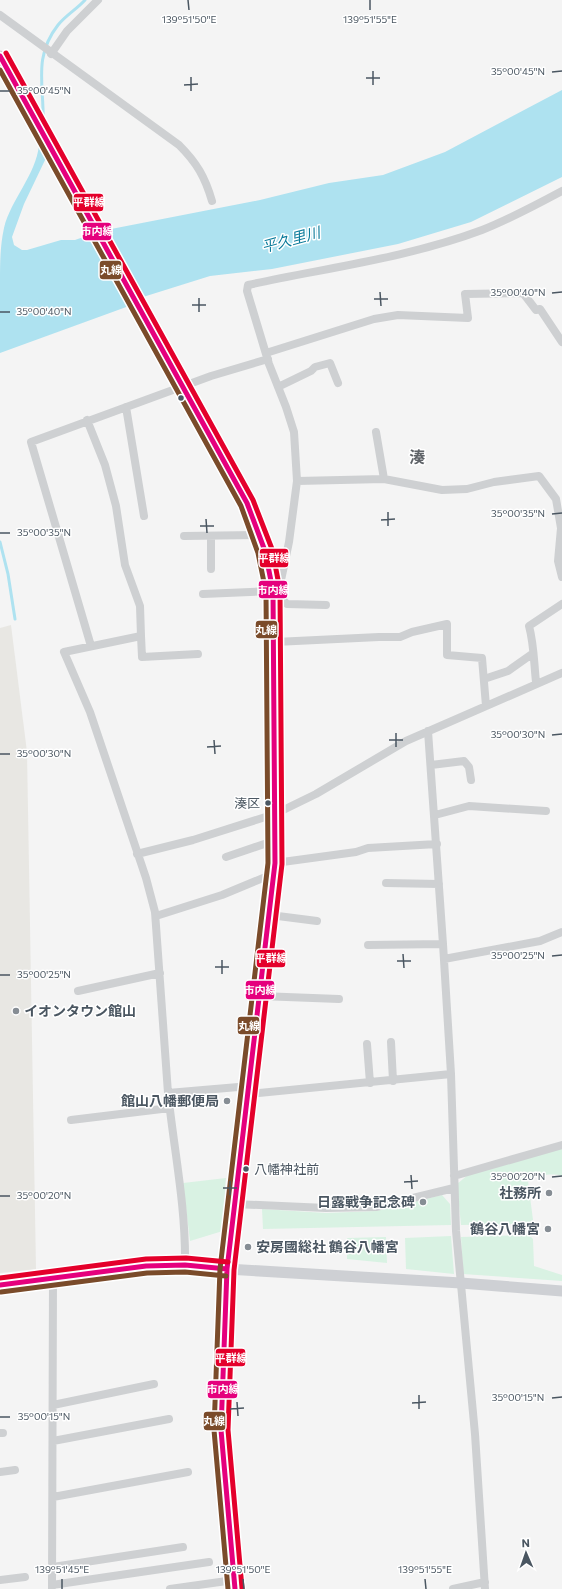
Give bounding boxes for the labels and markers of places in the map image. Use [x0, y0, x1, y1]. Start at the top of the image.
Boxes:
unlabelled marker [176, 393, 186, 403]
place label: 湊区 [234, 795, 260, 811]
marker: 湊区 [263, 798, 273, 808]
place label: イオンタウン館山 [24, 1002, 136, 1019]
marker: イオンタウン館山 [11, 1006, 21, 1016]
place label: 館山八幡郵便局 [121, 1092, 219, 1109]
marker: 館山八幡郵便局 [222, 1096, 232, 1106]
place label: 八幡神社前 [254, 1161, 319, 1177]
marker: 八幡神社前 [241, 1164, 251, 1174]
place label: 社務所 [499, 1184, 541, 1201]
marker: 社務所 [544, 1188, 554, 1198]
place label: 日露戰争記念碑 [317, 1193, 415, 1210]
marker: 日露戰争記念碑 [418, 1197, 428, 1207]
place label: 鶴谷八幡宮 [470, 1220, 540, 1237]
marker: 鶴谷八幡宮 [543, 1224, 553, 1234]
place label: 安房國総社 鶴谷八幡宮 [256, 1238, 399, 1255]
marker: 安房國総社 鶴谷八幡宮 [243, 1242, 253, 1252]

